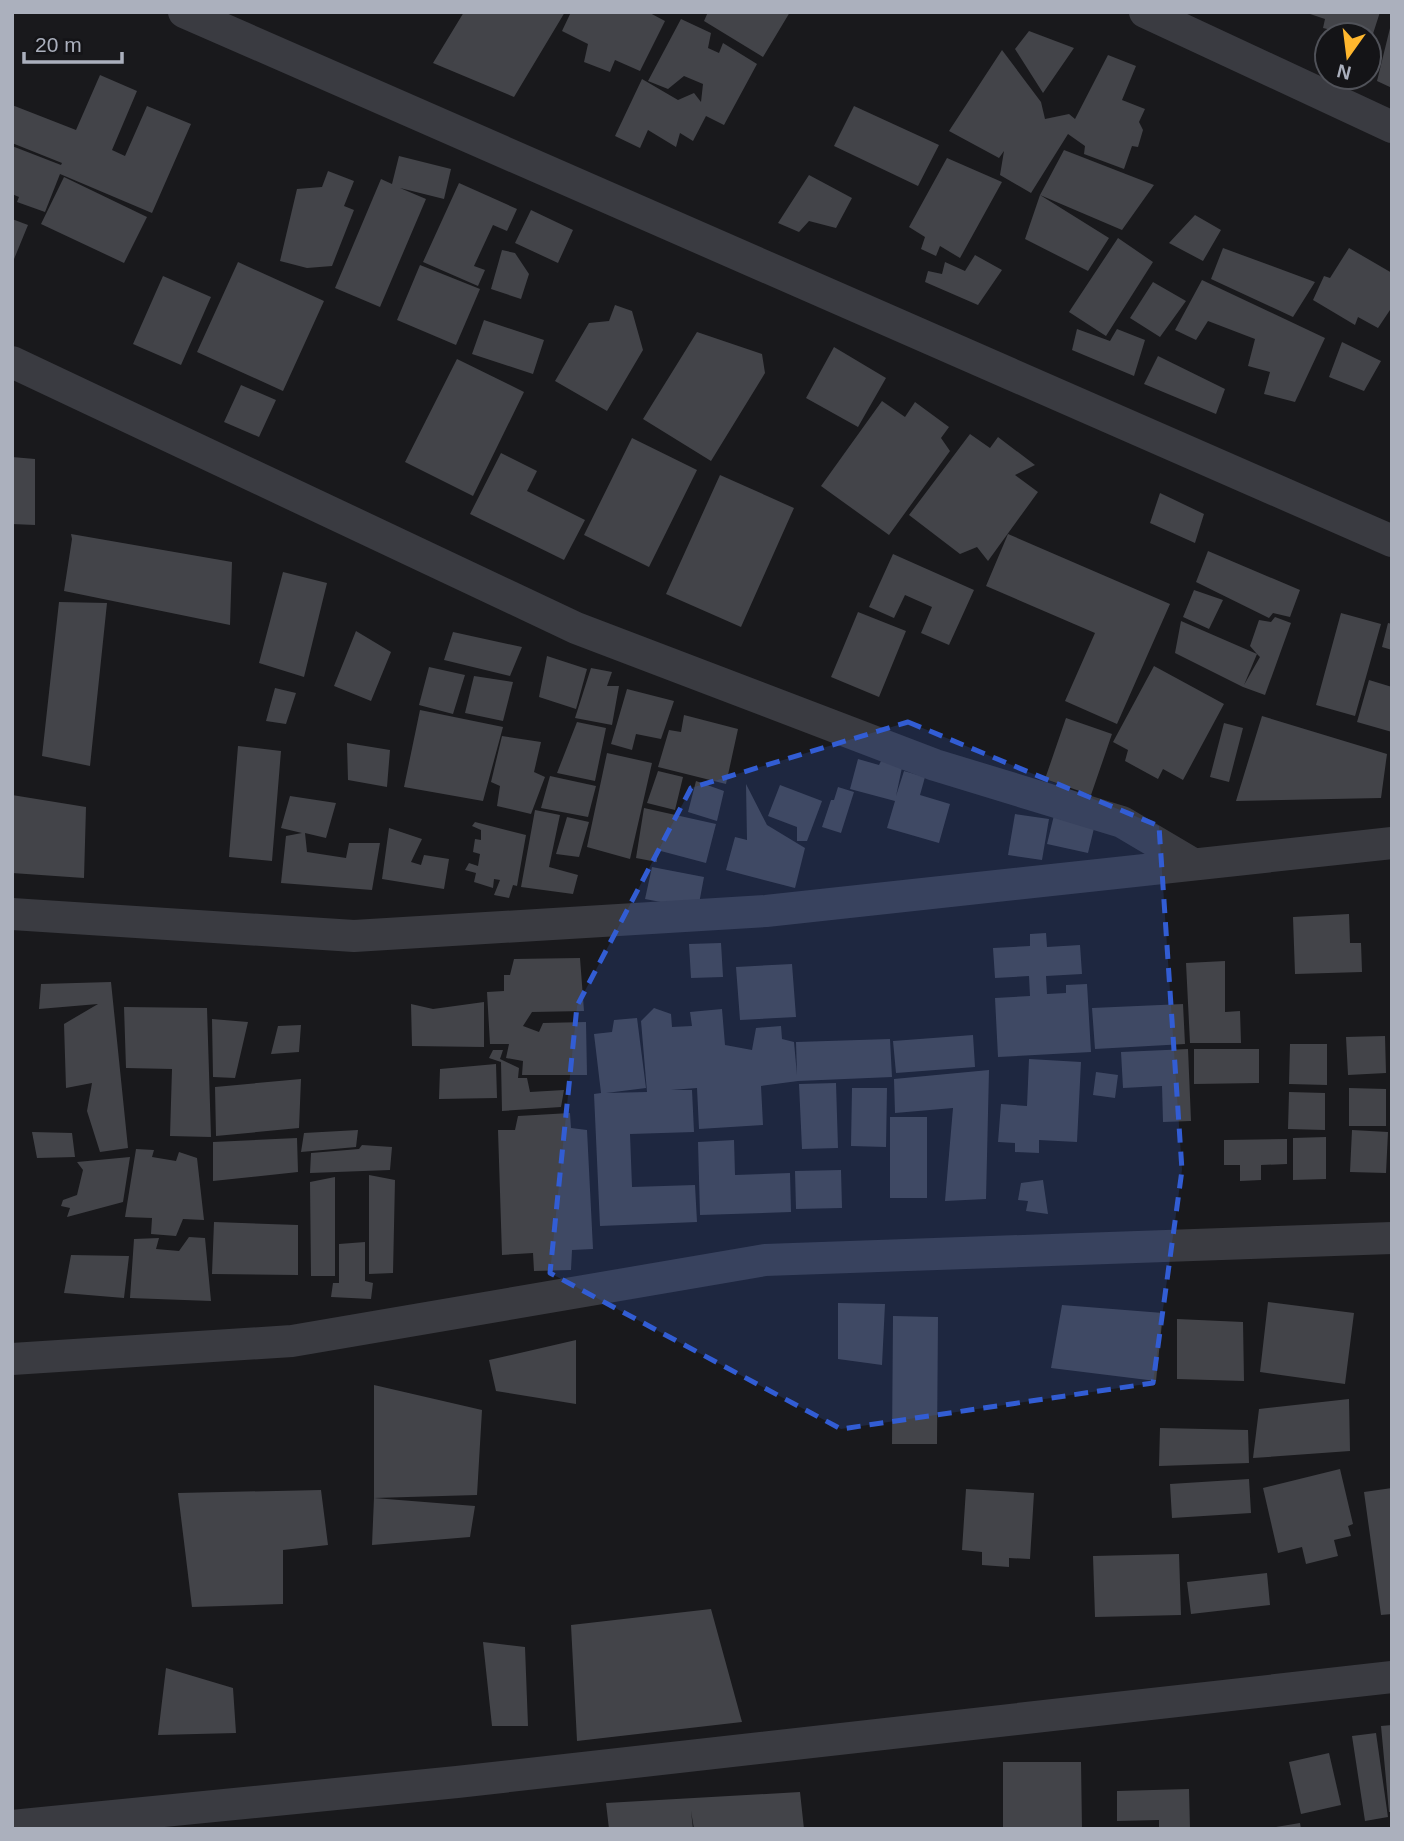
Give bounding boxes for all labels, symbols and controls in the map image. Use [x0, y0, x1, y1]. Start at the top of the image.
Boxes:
scale bar [24, 21, 122, 65]
north arrow [1313, 21, 1383, 91]
text: 20 m [35, 33, 82, 56]
text: N [1335, 60, 1353, 84]

